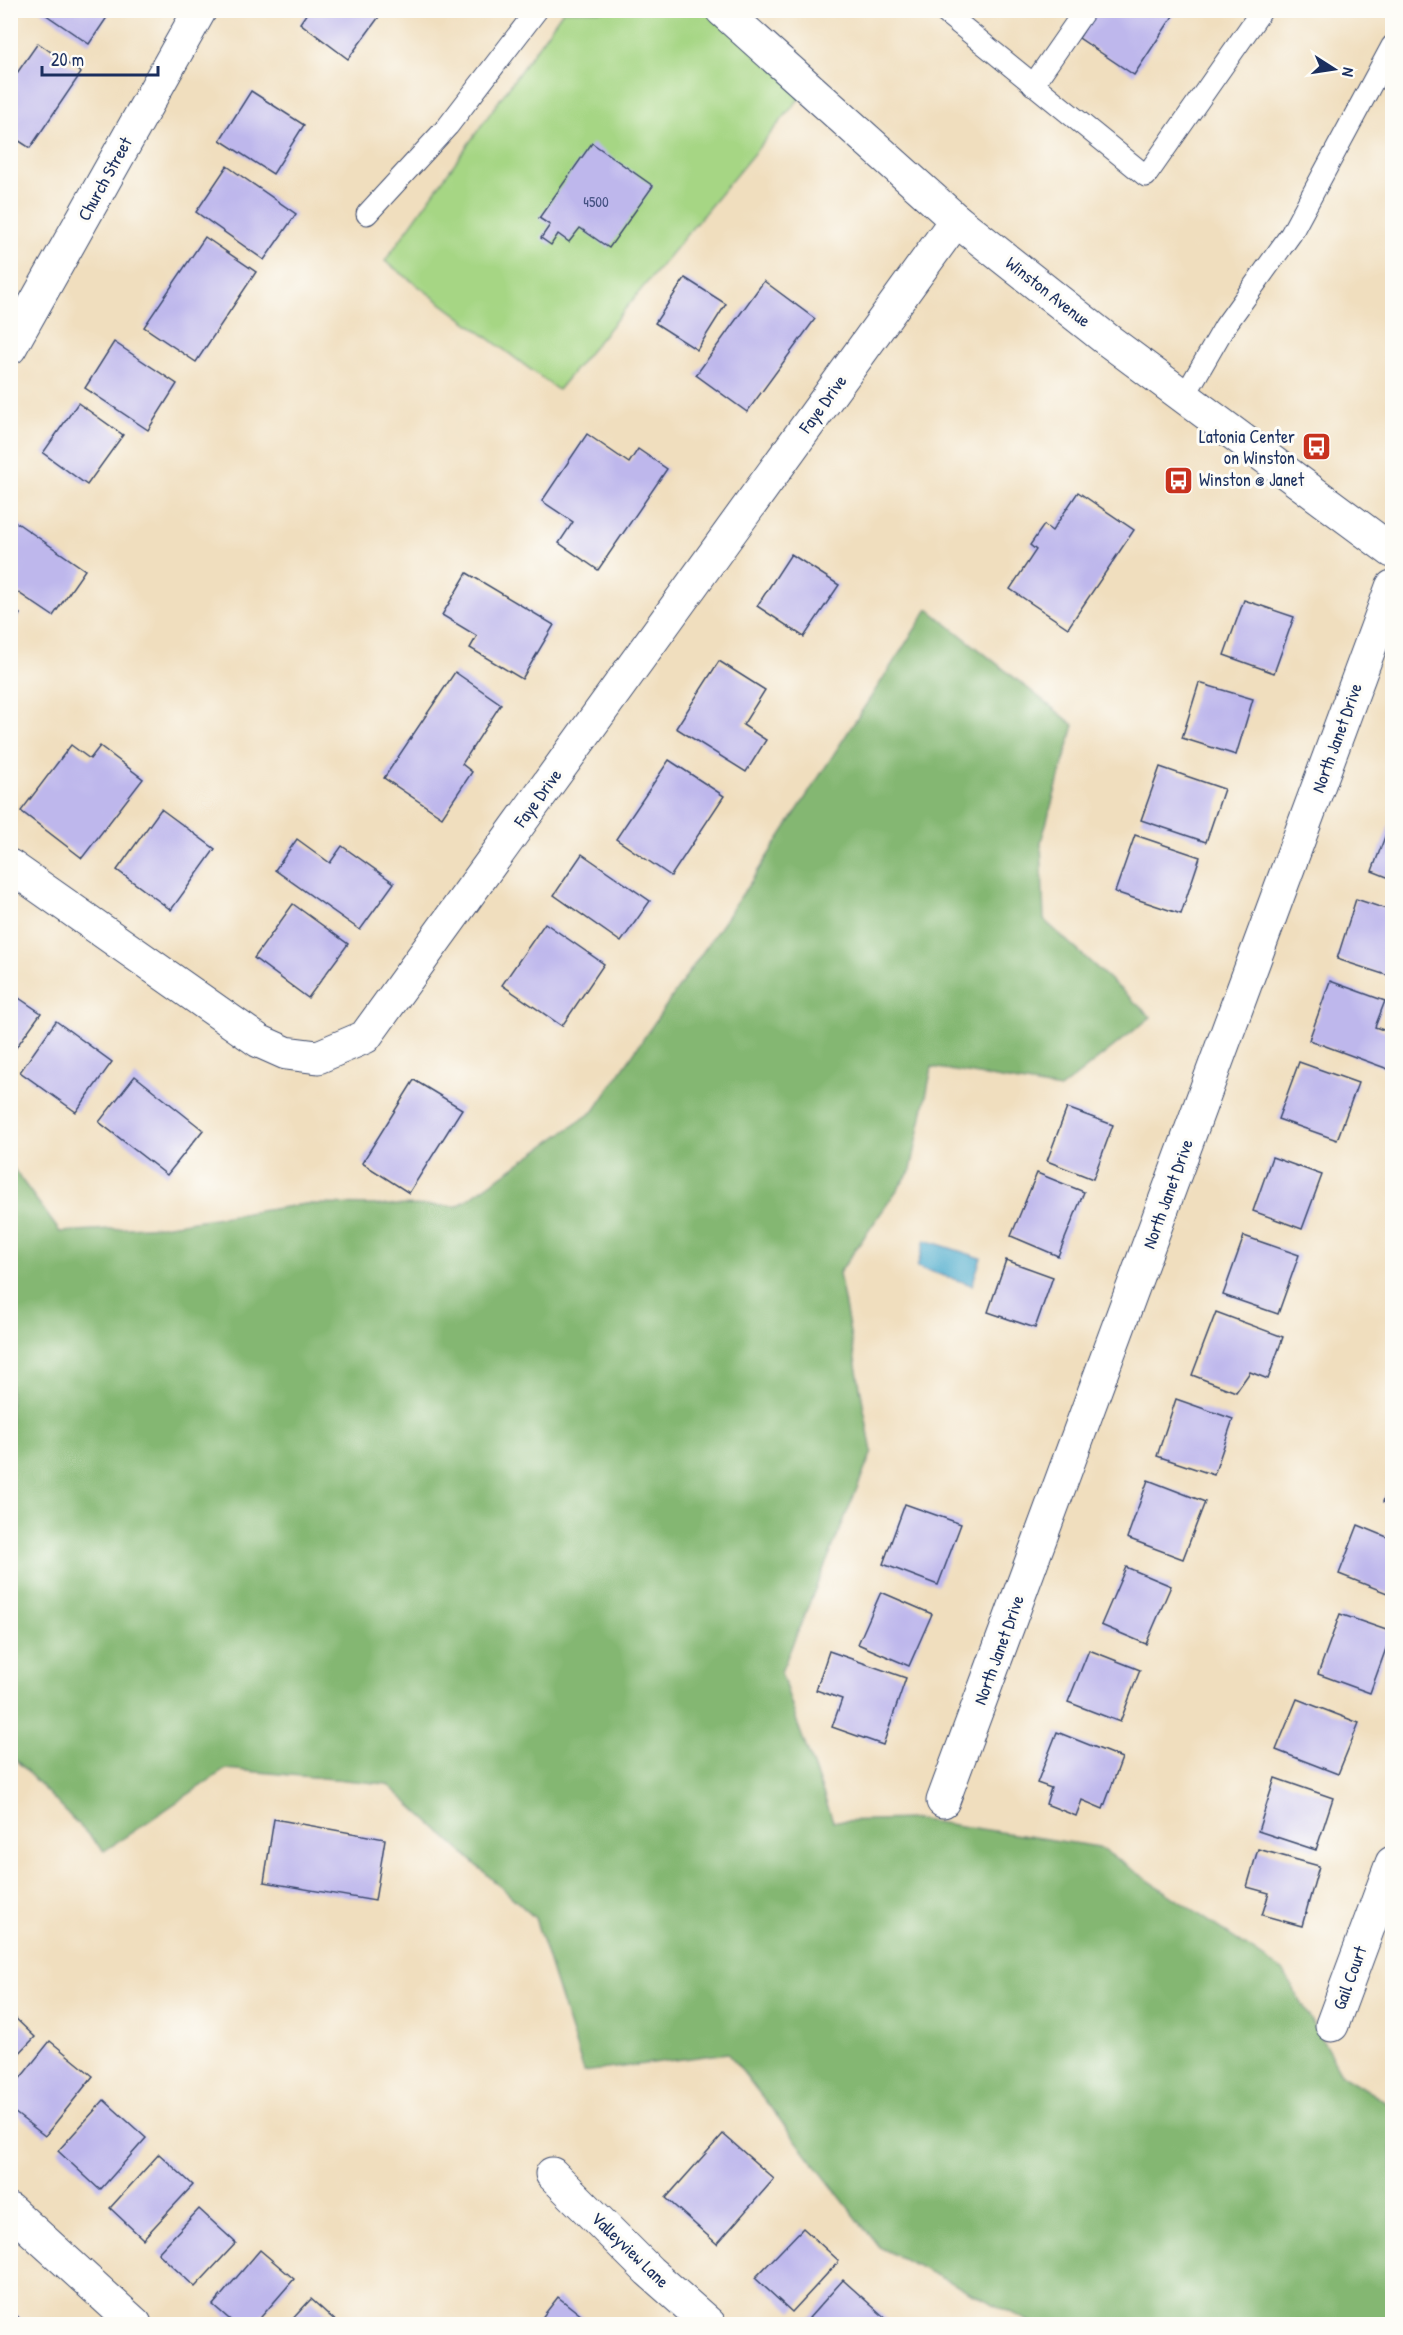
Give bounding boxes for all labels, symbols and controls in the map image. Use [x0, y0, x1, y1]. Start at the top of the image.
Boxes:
scale bar [42, 39, 158, 77]
north arrow [1304, 39, 1364, 99]
text: 20 m [51, 47, 84, 72]
text: N [1337, 66, 1360, 79]
street label: Church Street [71, 132, 138, 225]
house number: 4500 [583, 191, 609, 212]
street label: Winston Avenue [1001, 250, 1096, 333]
street label: Faye Drive [792, 369, 852, 439]
place label: Latonia Center on Winston [1199, 424, 1295, 470]
bus stop icon: Latonia Center on Winston [1300, 431, 1332, 463]
bus stop icon: Winston @ Janet [1162, 464, 1194, 496]
place label: Winston @ Janet [1199, 467, 1305, 492]
street label: North Janet Drive [1305, 680, 1368, 796]
street label: Faye Drive [507, 763, 567, 833]
street label: North Janet Drive [1136, 1136, 1199, 1252]
street label: North Janet Drive [967, 1592, 1030, 1708]
street label: Gail Court [1326, 1942, 1373, 2013]
street label: Valleyview Lane [586, 2206, 675, 2293]

